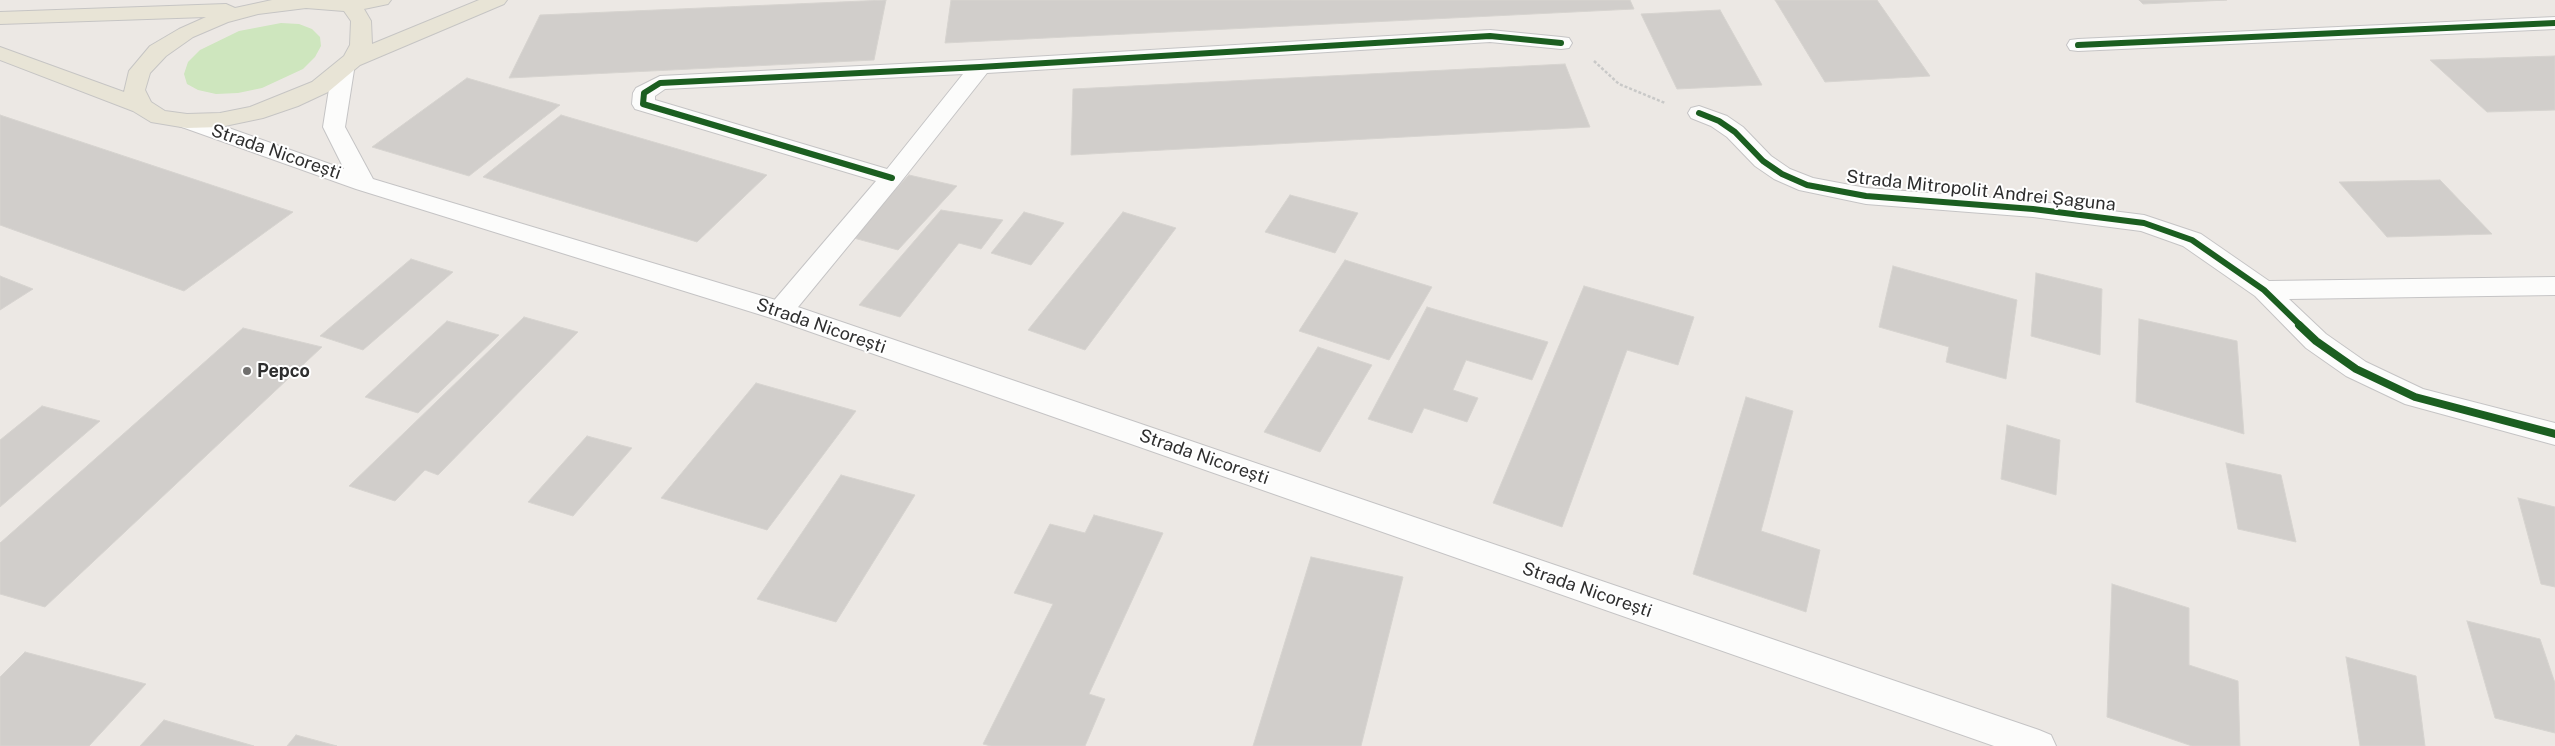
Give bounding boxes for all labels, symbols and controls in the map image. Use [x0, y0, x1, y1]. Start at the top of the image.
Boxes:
street label: Strada Nicorești [208, 120, 344, 184]
street label: Strada Mitropolit Andrei Șaguna [1845, 166, 2117, 216]
street label: Strada Nicorești [753, 294, 889, 358]
place label: Pepco [257, 360, 310, 382]
marker: Pepco [241, 365, 253, 377]
street label: Strada Nicorești [1136, 425, 1272, 489]
street label: Strada Nicorești [1519, 558, 1655, 622]

